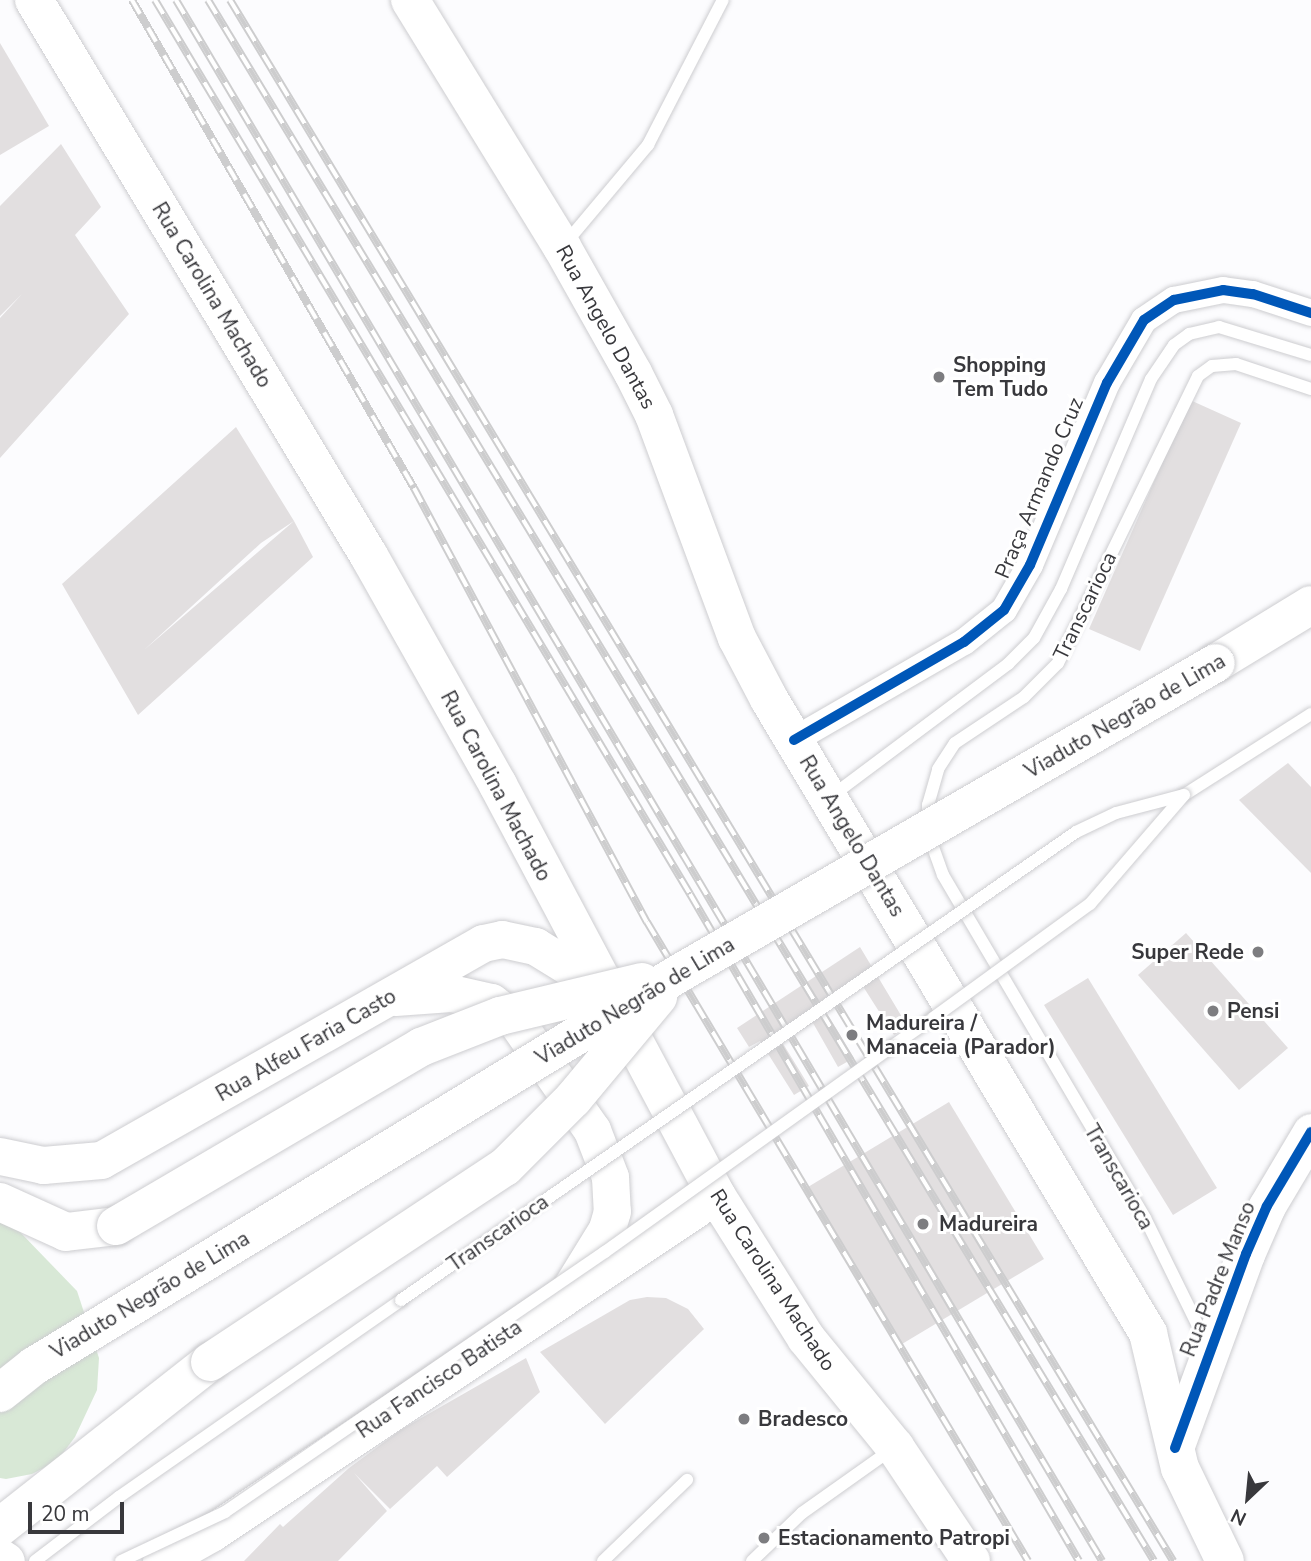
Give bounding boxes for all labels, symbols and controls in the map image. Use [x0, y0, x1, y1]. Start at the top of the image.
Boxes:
street label: Rua Carolina Machado [147, 198, 277, 392]
street label: Rua Angelo Dantas [551, 241, 661, 413]
place label: Shopping Tem Tudo [953, 352, 1048, 402]
marker: Shopping Tem Tudo [931, 369, 947, 385]
street label: Praça Armando Cruz [989, 394, 1089, 582]
street label: Transcarioca [1048, 548, 1122, 664]
street label: Viaduto Negrão de Lima [1020, 648, 1230, 784]
street label: Rua Carolina Machado [435, 687, 557, 885]
street label: Rua Angelo Dantas [794, 751, 910, 921]
street label: Viaduto Negrão de Lima [531, 932, 739, 1070]
place label: Super Rede [1131, 939, 1244, 965]
marker: Super Rede [1250, 944, 1266, 960]
street label: Rua Alfeu Faria Casto [211, 983, 401, 1107]
place label: Pensi [1227, 998, 1279, 1024]
marker: Pensi [1205, 1003, 1221, 1019]
place label: Madureira / Manaceia (Parador) [866, 1010, 1056, 1060]
marker: Madureira / Manaceia (Parador) [844, 1027, 860, 1043]
street label: Transcarioca [1079, 1120, 1159, 1234]
street label: Rua Carolina Machado [705, 1184, 841, 1376]
street label: Transcarioca [443, 1189, 553, 1277]
street label: Rua Padre Manso [1175, 1198, 1261, 1360]
place label: Madureira [939, 1211, 1038, 1237]
marker: Madureira [913, 1214, 933, 1234]
street label: Viaduto Negrão de Lima [46, 1226, 254, 1364]
street label: Rua Fancisco Batista [352, 1314, 526, 1444]
place label: Bradesco [758, 1406, 848, 1432]
marker: Bradesco [736, 1411, 752, 1427]
north arrow [1213, 1463, 1283, 1533]
scale bar [32, 1488, 128, 1532]
text: 20 m [41, 1500, 90, 1528]
text: N [1227, 1502, 1251, 1532]
place label: Estacionamento Patropi [778, 1525, 1010, 1551]
marker: Estacionamento Patropi [756, 1530, 772, 1546]

